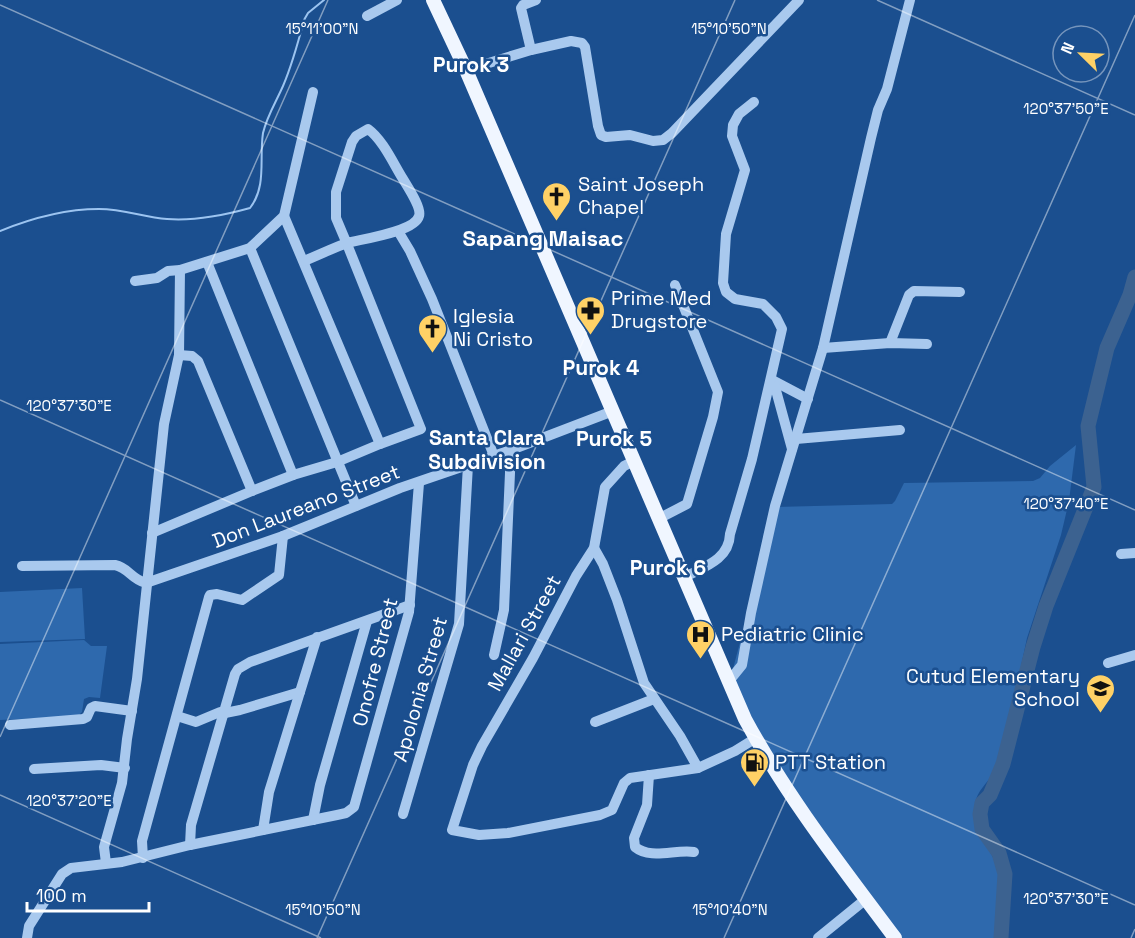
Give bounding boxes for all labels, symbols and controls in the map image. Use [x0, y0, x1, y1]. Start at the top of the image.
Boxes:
text: 15°11'00"N [286, 19, 358, 38]
text: 15°10'50"N [691, 19, 767, 38]
north arrow [1051, 24, 1111, 84]
text: N [1056, 39, 1080, 57]
district label: Purok 3 [433, 51, 509, 78]
text: 120°37'50"E [1023, 99, 1109, 118]
place label: Saint Joseph Chapel [578, 171, 704, 220]
church icon: Saint Joseph Chapel [541, 180, 573, 222]
district label: Sapang Maisac [463, 224, 623, 252]
place label: Prime Med Drugstore [611, 285, 712, 334]
pharmacy icon: Prime Med Drugstore [574, 294, 606, 336]
place label: Iglesia Ni Cristo [453, 303, 533, 352]
church icon: Iglesia Ni Cristo [416, 312, 448, 354]
district label: Purok 4 [563, 354, 639, 381]
text: 120°37'30"E [26, 396, 112, 415]
district label: Santa Clara Subdivision [428, 424, 546, 475]
district label: Purok 5 [576, 425, 652, 452]
street label: Don Laureano Street [209, 458, 403, 554]
text: 120°37'40"E [1023, 494, 1109, 513]
district label: Purok 6 [630, 554, 706, 581]
street label: Mallari Street [481, 570, 567, 696]
street label: Onofre Street [346, 595, 404, 729]
street label: Apolonia Street [387, 613, 453, 765]
hospital icon: Pediatric Clinic [684, 618, 716, 660]
place label: Pediatric Clinic [721, 621, 864, 647]
place label: Cutud Elementary School [906, 663, 1080, 712]
school or university icon: Cutud Elementary School [1085, 672, 1117, 714]
fuel station icon: PTT Station [738, 746, 770, 788]
place label: PTT Station [775, 749, 886, 775]
text: 120°37'20"E [26, 791, 112, 810]
scale bar [27, 875, 148, 913]
text: 100 m [36, 884, 87, 907]
text: 120°37'30"E [1023, 889, 1109, 908]
text: 15°10'50"N [285, 900, 361, 919]
text: 15°10'40"N [692, 900, 768, 919]

